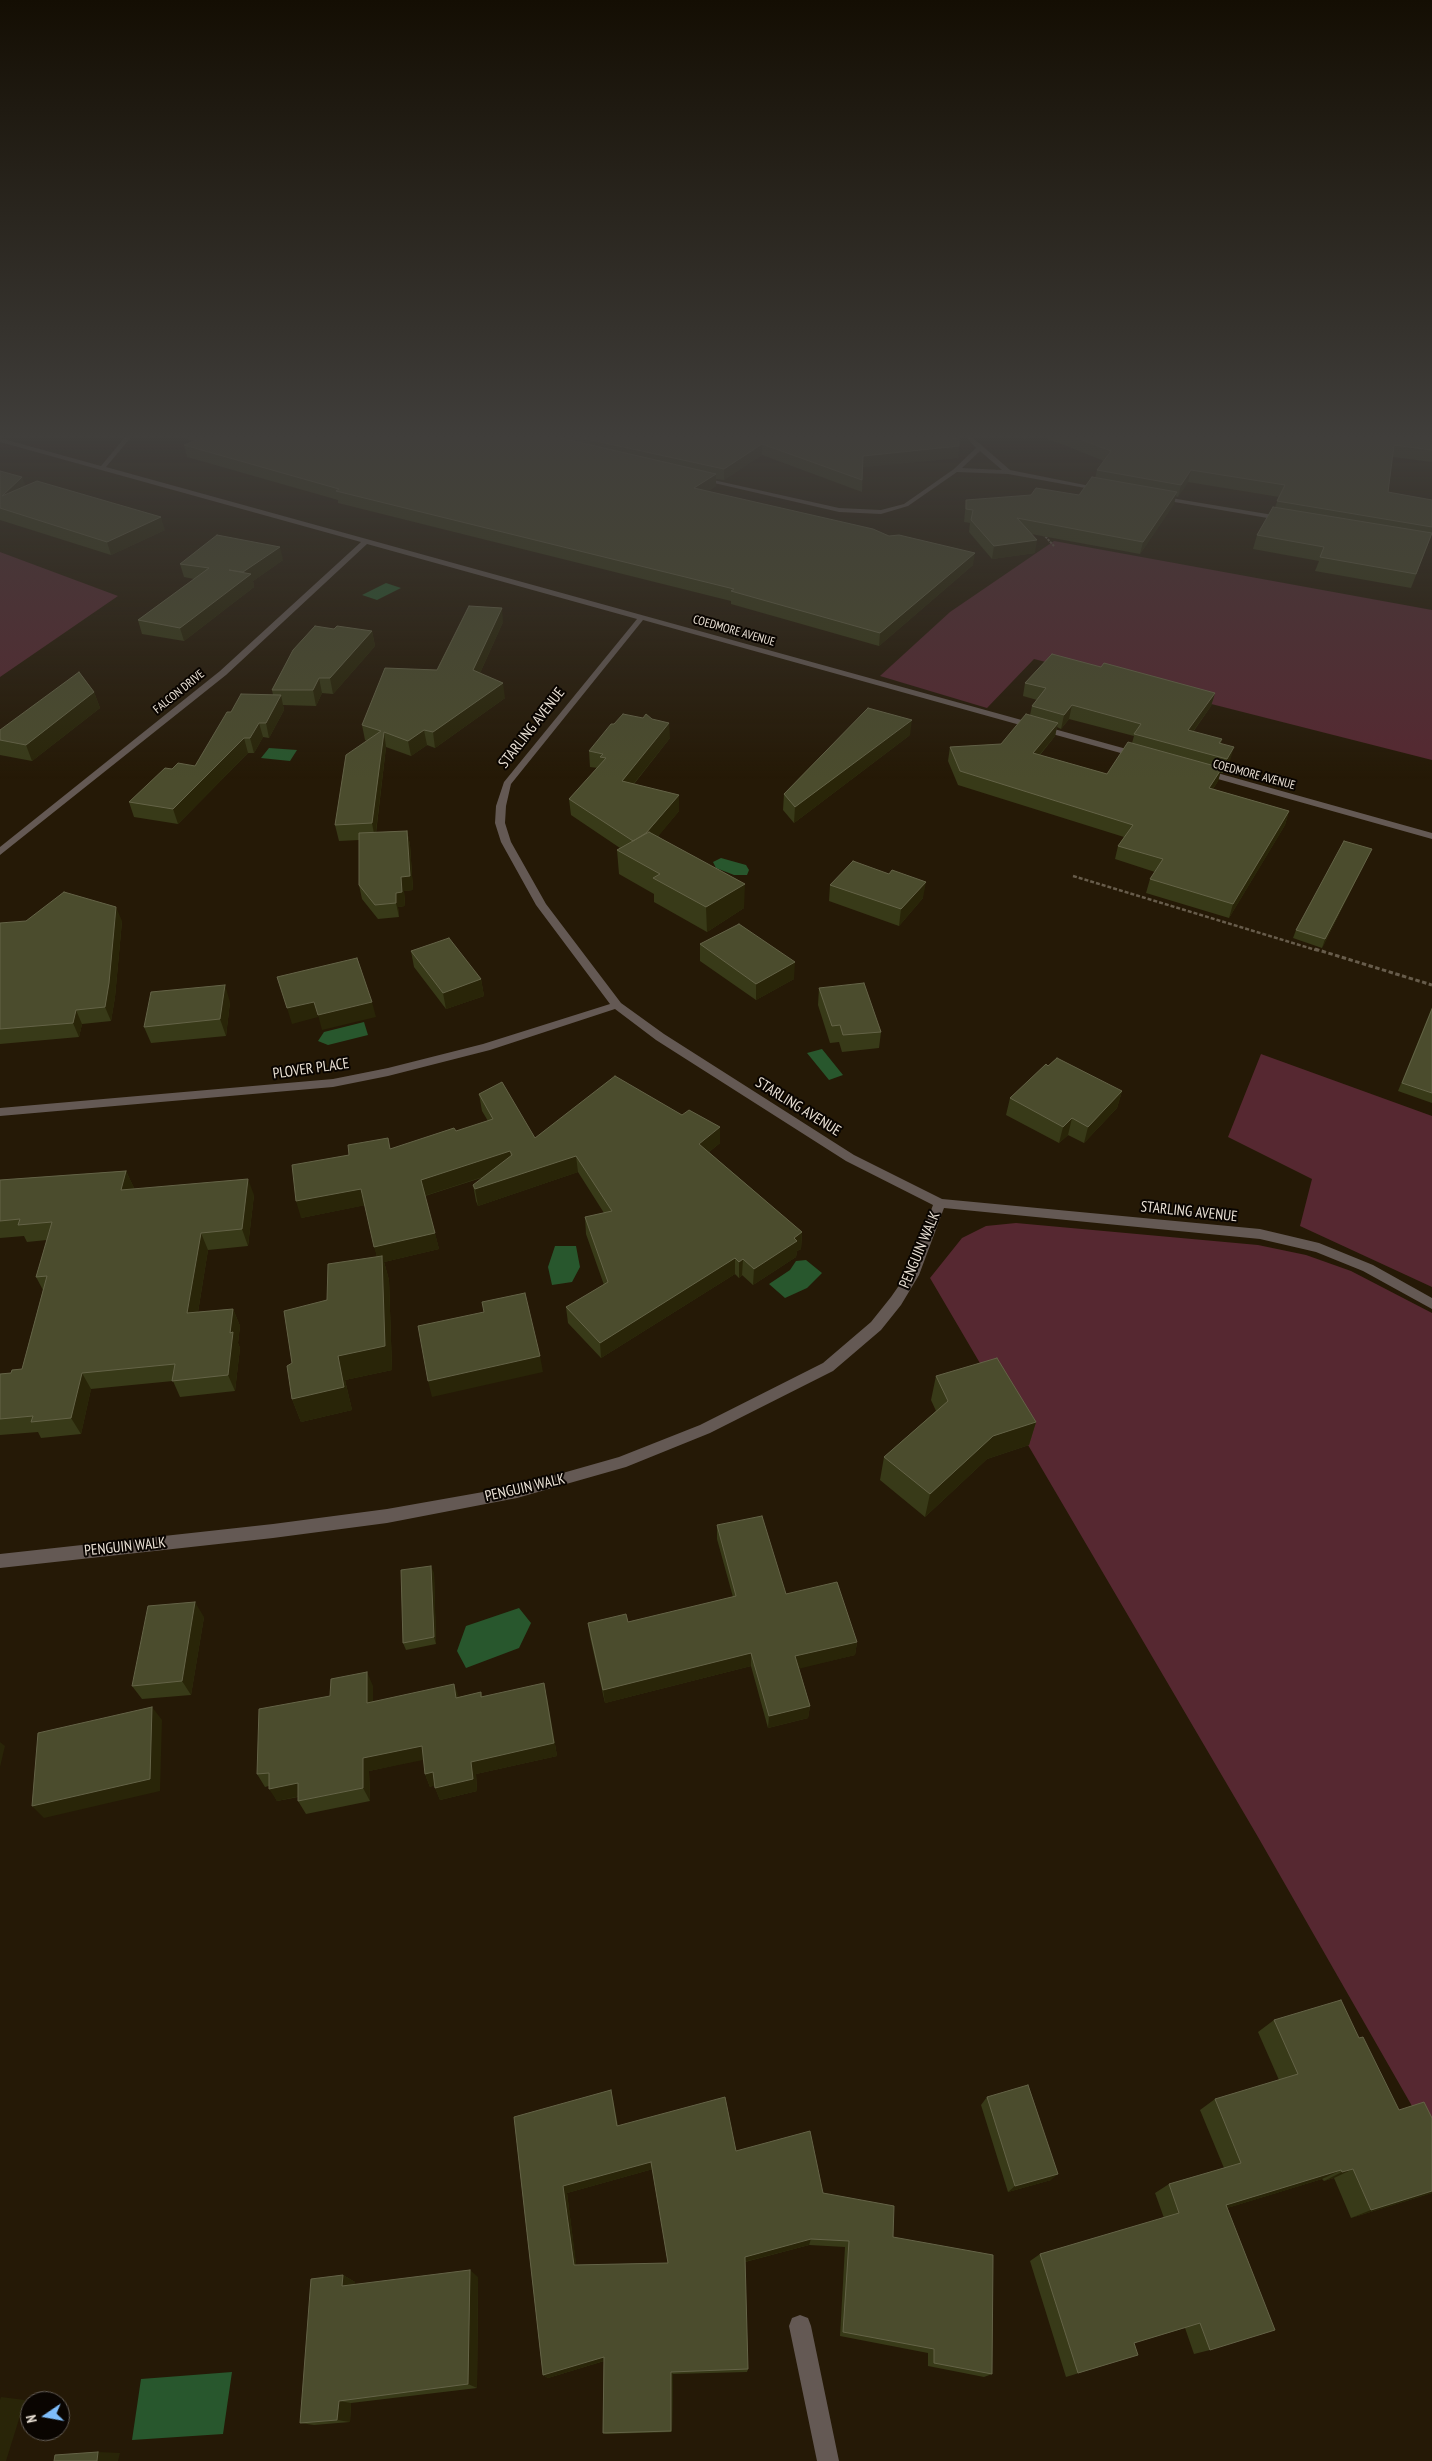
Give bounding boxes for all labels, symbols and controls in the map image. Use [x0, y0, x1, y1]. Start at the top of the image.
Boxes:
street label: COEDMORE AVENUE [691, 612, 777, 650]
street label: FALCON DRIVE [151, 667, 207, 717]
street label: STARLING AVENUE [495, 684, 569, 772]
street label: COEDMORE AVENUE [1211, 757, 1297, 793]
street label: PLOVER PLACE [272, 1055, 350, 1083]
street label: STARLING AVENUE [752, 1074, 844, 1140]
street label: STARLING AVENUE [1140, 1198, 1238, 1226]
street label: PENGUIN WALK [896, 1209, 944, 1291]
street label: PENGUIN WALK [483, 1470, 567, 1506]
street label: PENGUIN WALK [83, 1534, 167, 1560]
north arrow [20, 2391, 70, 2441]
text: N [22, 2413, 41, 2424]

